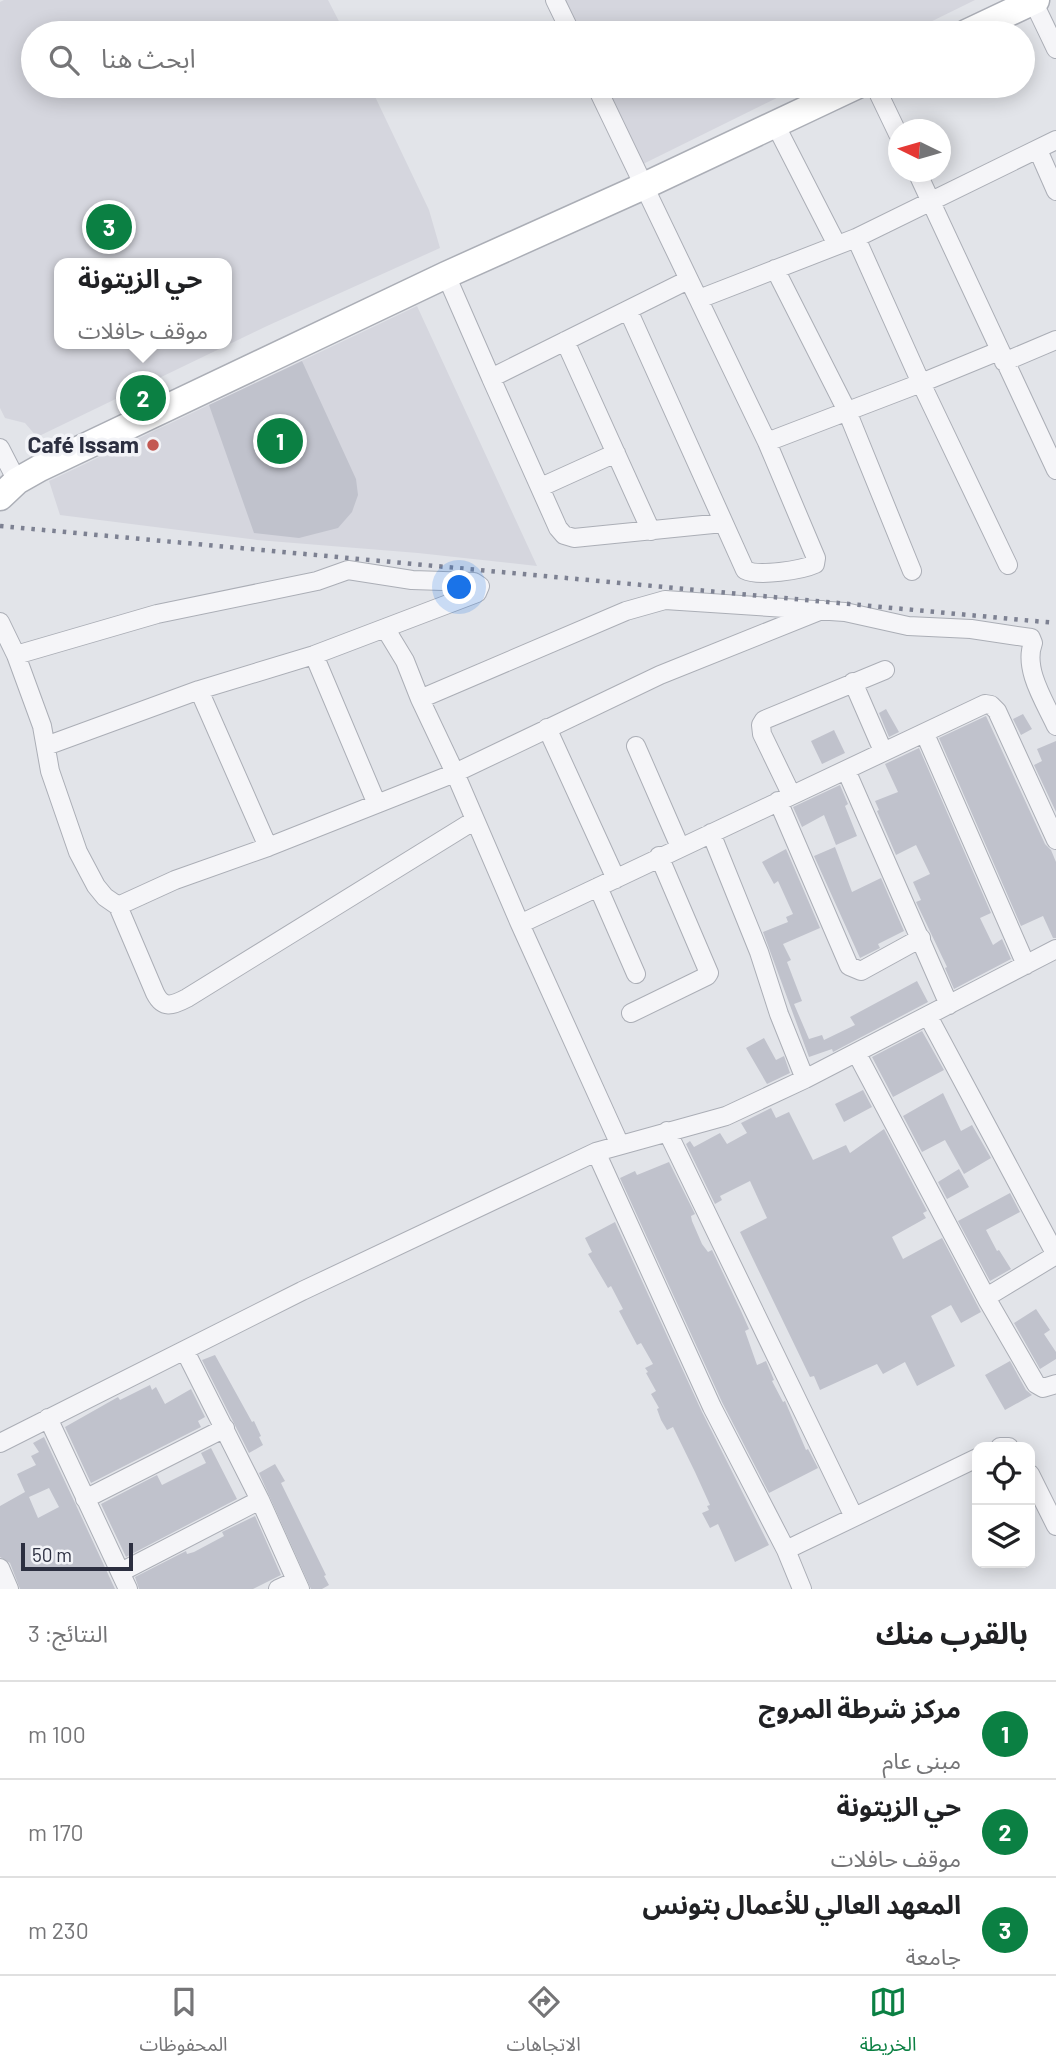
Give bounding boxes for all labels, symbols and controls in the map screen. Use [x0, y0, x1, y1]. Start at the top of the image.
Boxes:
search box [21, 21, 1035, 98]
icon: search [45, 41, 83, 79]
text: ابحث هنا [101, 42, 196, 73]
north arrow [888, 119, 951, 182]
pin: 3 [86, 201, 132, 253]
popup [54, 258, 232, 349]
text: حي الزيتونة [78, 262, 202, 293]
text: موقف حافلات [78, 316, 208, 344]
pin: 2 [120, 372, 166, 424]
pin: 1 [257, 415, 303, 467]
place label: Café Issam [28, 430, 139, 458]
marker: Café Issam [145, 437, 161, 453]
your location [442, 570, 476, 604]
map controls [972, 1442, 1035, 1568]
button: locate [972, 1442, 1035, 1505]
button: layers [972, 1505, 1035, 1568]
scale bar [21, 1540, 133, 1572]
text: 50 m [32, 1543, 72, 1566]
text: بالقرب منك [876, 1614, 1028, 1650]
text: النتائج: 3 [28, 1619, 108, 1647]
text: مركز شرطة المروج [759, 1692, 961, 1723]
text: 100 m [28, 1720, 86, 1748]
text: 1 [1001, 1720, 1009, 1748]
text: مبنى عام [882, 1746, 961, 1774]
text: حي الزيتونة [837, 1790, 961, 1821]
text: 170 m [28, 1818, 84, 1846]
text: 2 [999, 1818, 1011, 1846]
text: موقف حافلات [831, 1844, 961, 1872]
text: المعهد العالي للأعمال بتونس [643, 1888, 961, 1919]
text: 230 m [28, 1916, 89, 1944]
text: 3 [999, 1916, 1011, 1944]
text: جامعة [906, 1942, 961, 1970]
tab: المحفوظات [139, 1983, 228, 2065]
tab: الاتجاهات [507, 1983, 581, 2065]
tab: الخريطة [860, 1983, 917, 2065]

